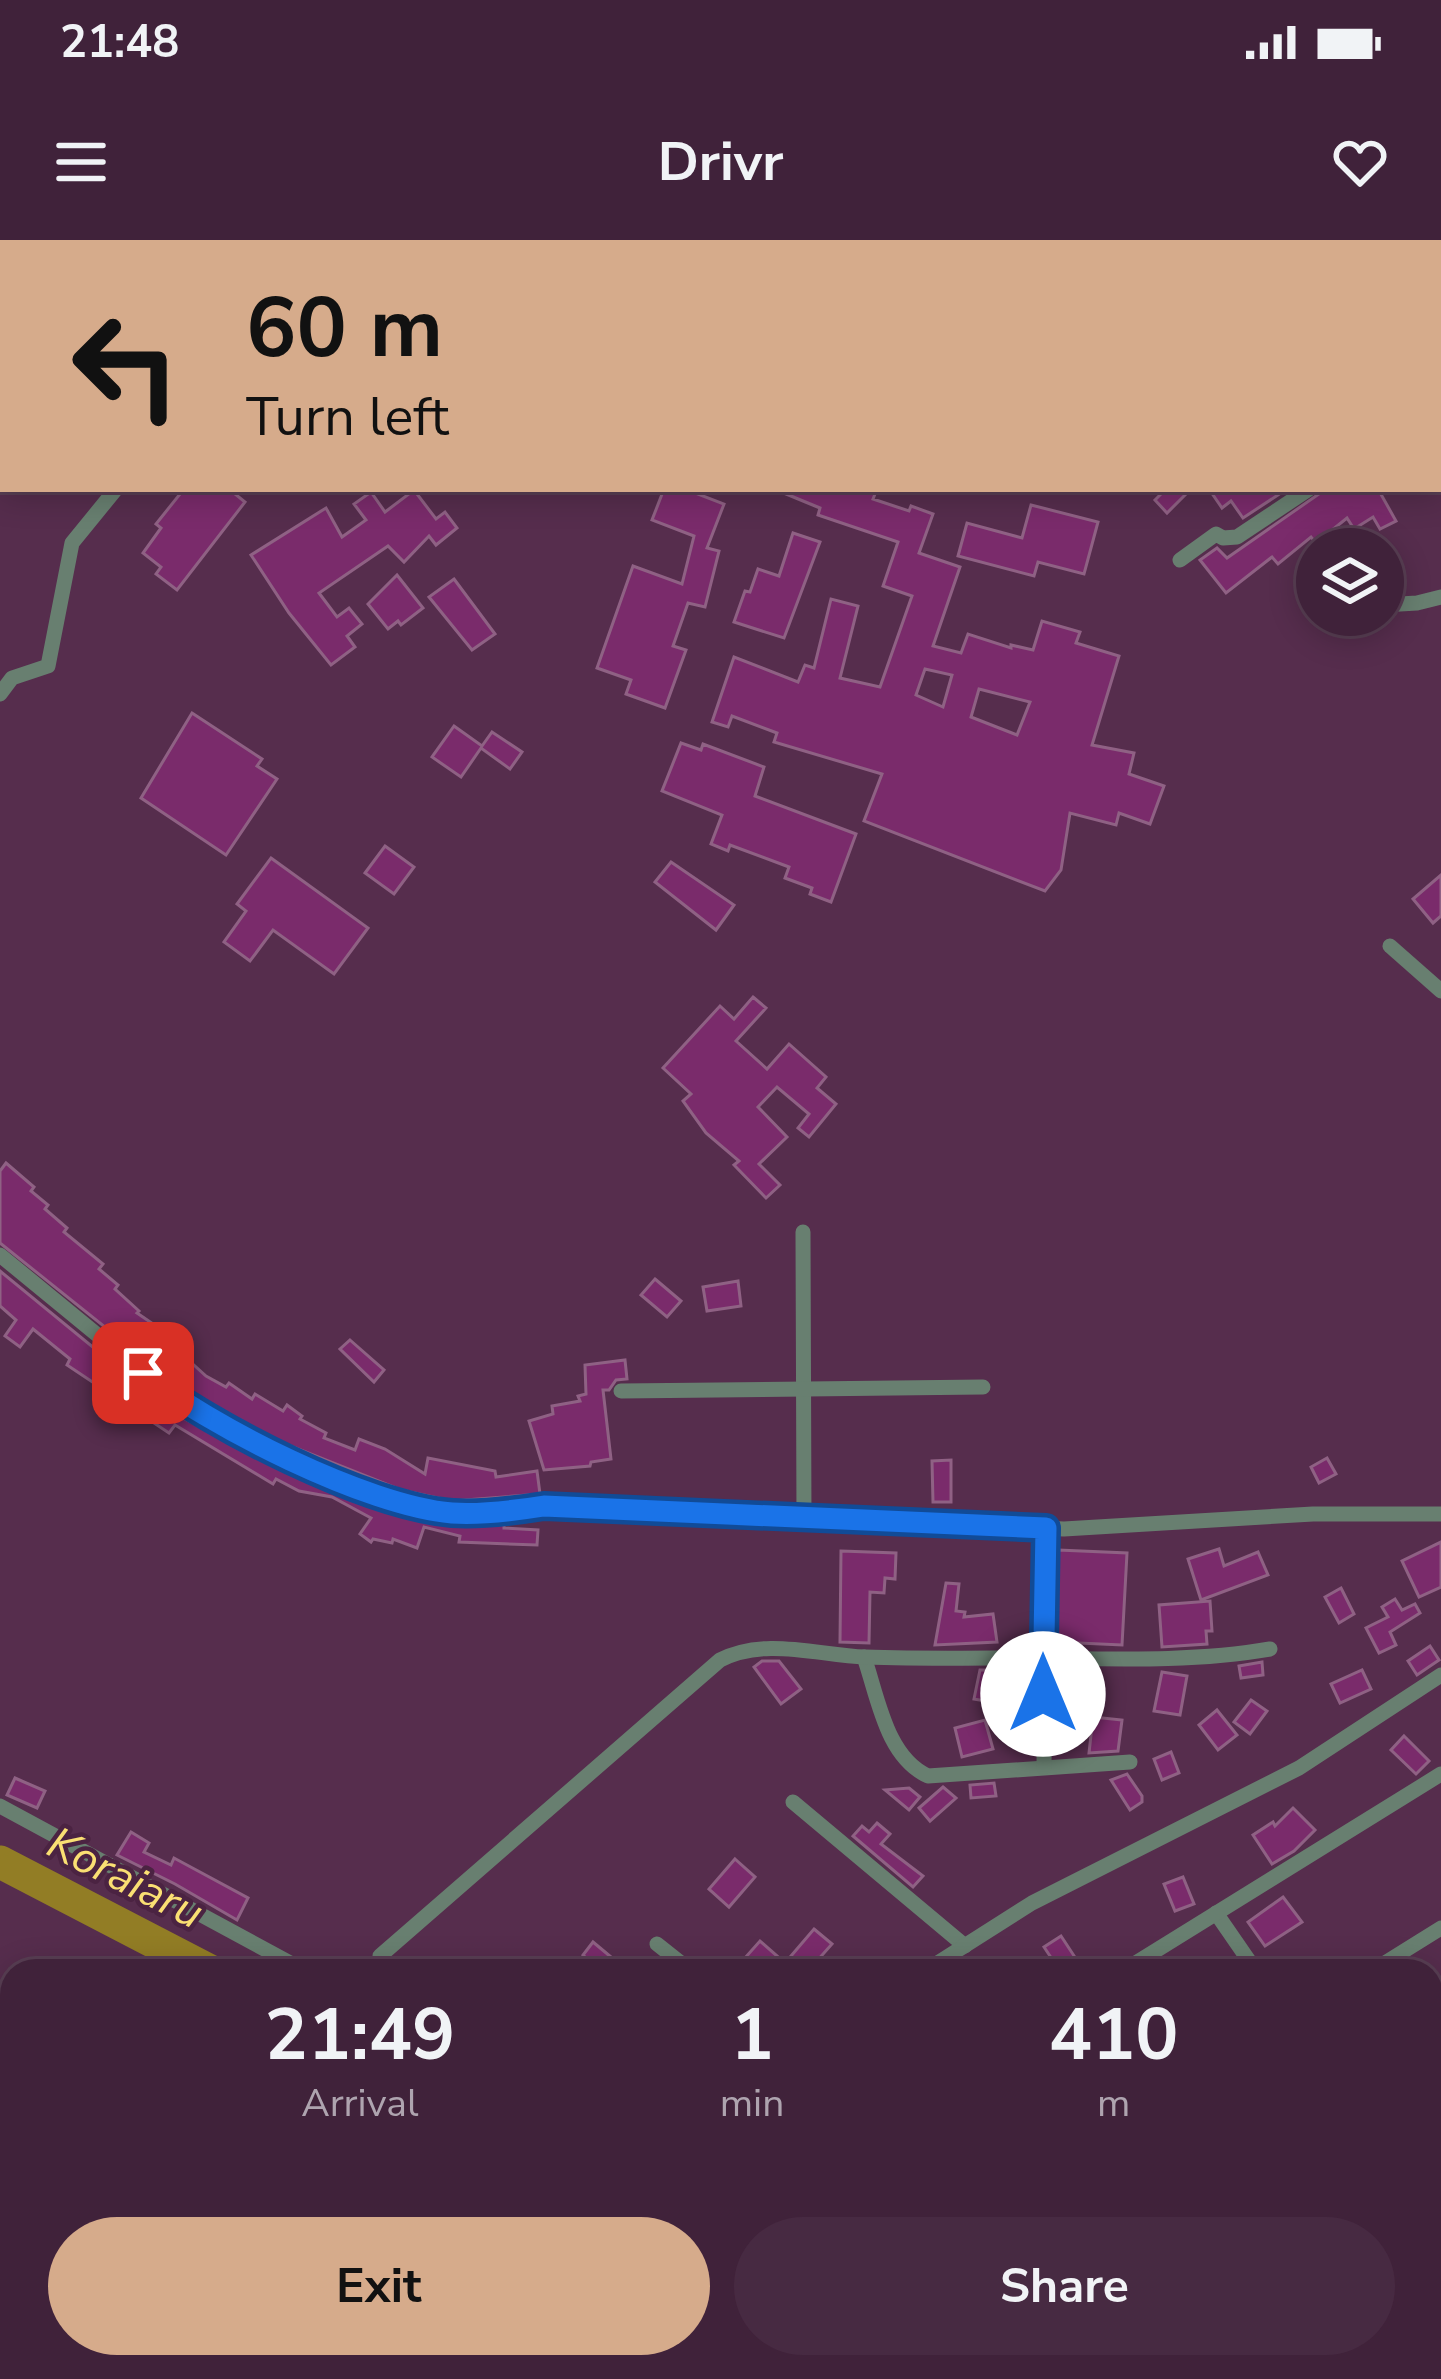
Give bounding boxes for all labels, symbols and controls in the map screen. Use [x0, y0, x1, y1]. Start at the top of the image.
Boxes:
text: 21:48 [60, 12, 179, 73]
text: Drivr [658, 125, 783, 199]
icon: menu [48, 129, 114, 195]
icon: heart [1327, 129, 1393, 195]
text: 60 m [246, 271, 443, 386]
icon: left [48, 288, 204, 444]
text: Turn left [246, 380, 449, 454]
map controls [1296, 528, 1404, 636]
button: layers [1296, 528, 1404, 636]
pin [92, 1322, 194, 1424]
icon: arrive [110, 1340, 176, 1406]
position arrow [980, 1631, 1106, 1757]
water label: Koraiaru [37, 1813, 214, 1944]
text: 21:49 [265, 1986, 455, 2084]
text: 1 [730, 1986, 774, 2084]
text: 410 [1049, 1986, 1178, 2084]
text: Arrival [301, 2077, 419, 2130]
text: min [720, 2077, 784, 2130]
text: m [1097, 2077, 1130, 2130]
button: Exit [48, 2217, 710, 2355]
button: Share [734, 2217, 1395, 2355]

